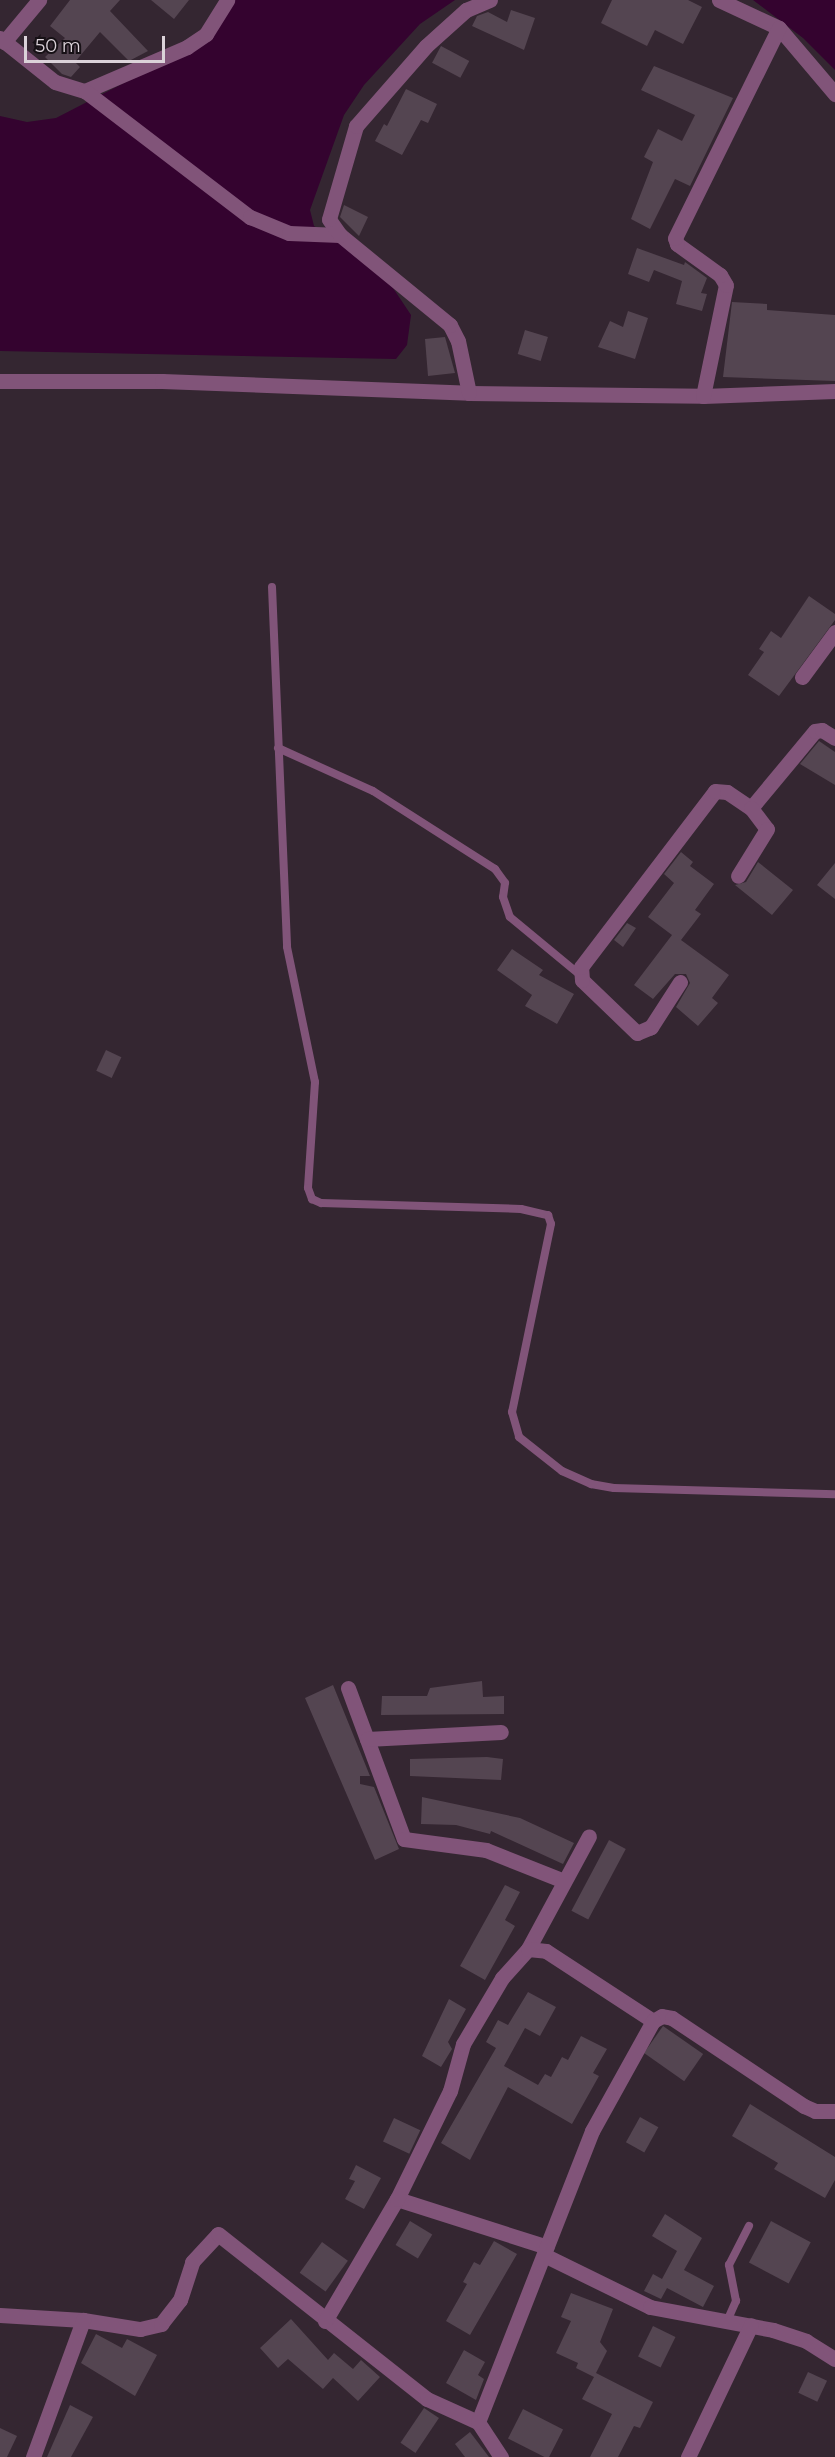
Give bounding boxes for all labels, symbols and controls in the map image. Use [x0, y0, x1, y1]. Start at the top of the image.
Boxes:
scale bar [27, 24, 168, 62]
text: 50 m [35, 35, 81, 57]

